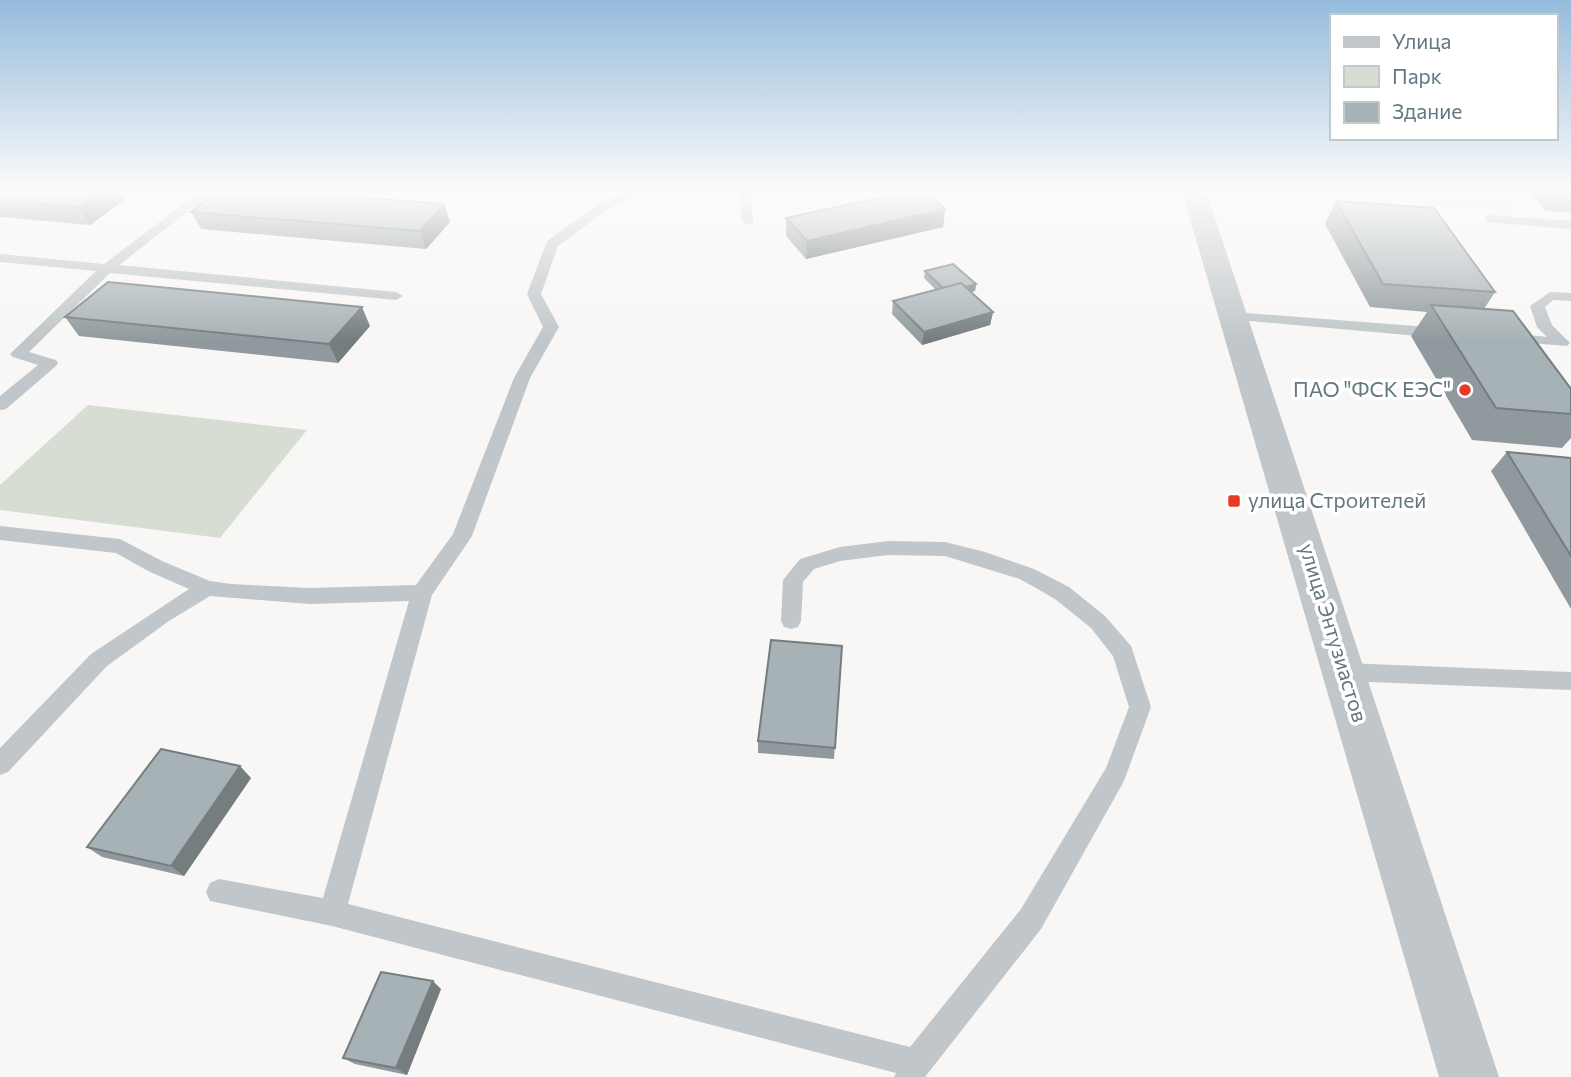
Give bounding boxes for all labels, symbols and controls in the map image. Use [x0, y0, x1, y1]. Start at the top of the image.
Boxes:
legend [1330, 14, 1557, 140]
text: Улица [1392, 28, 1451, 53]
text: Парк [1392, 63, 1442, 88]
text: Здание [1392, 98, 1462, 123]
place label: ПАО "ФСК ЕЭС" [1293, 376, 1451, 401]
marker: ПАО "ФСК ЕЭС" [1457, 382, 1473, 398]
place label: улица Строителей [1248, 487, 1426, 512]
marker: улица Строителей [1226, 493, 1242, 509]
street label: улица Энтузиастов [1295, 540, 1374, 725]

